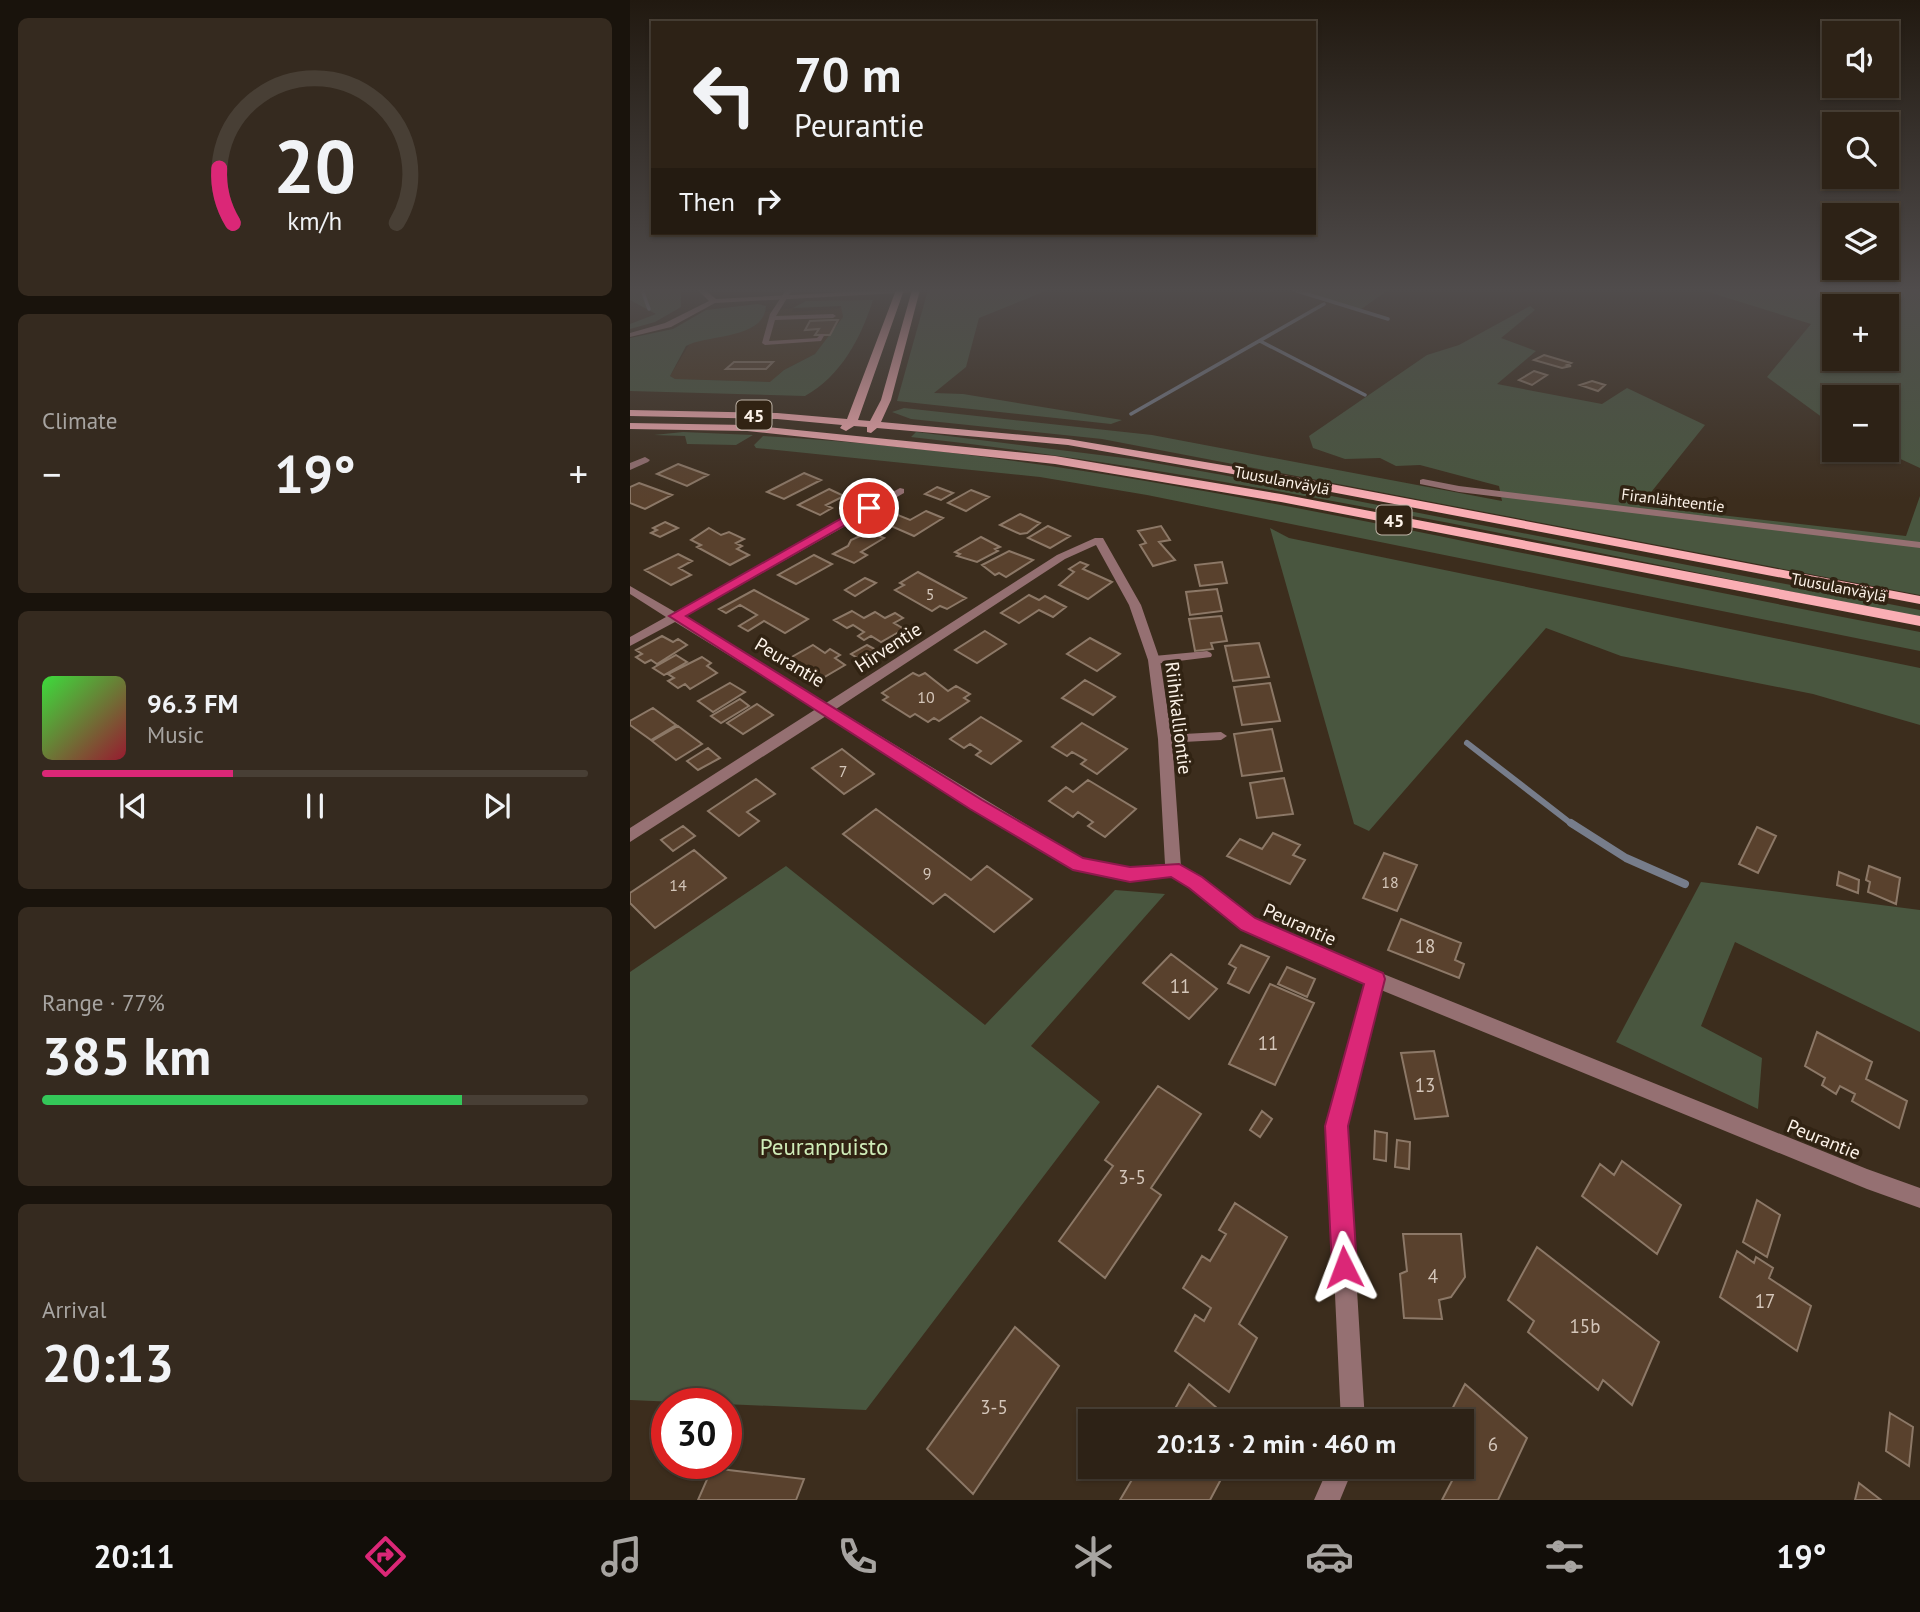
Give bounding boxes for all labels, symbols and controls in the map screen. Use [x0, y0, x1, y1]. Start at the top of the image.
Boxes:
map controls [1822, 21, 1899, 462]
button: sound [1822, 21, 1899, 98]
text: 70 m [794, 42, 901, 106]
icon: left [679, 49, 770, 140]
text: Peurantie [794, 104, 924, 146]
button: search [1822, 112, 1899, 189]
text: 20 [274, 120, 356, 214]
icon: right [749, 182, 787, 220]
text: Then [679, 185, 735, 218]
button: layers [1822, 203, 1899, 280]
text: km/h [288, 205, 342, 237]
button: + [1822, 294, 1899, 371]
button: − [1822, 385, 1899, 462]
road number: 45 [736, 400, 772, 430]
text: Climate [42, 406, 117, 435]
text: 19° [274, 440, 356, 507]
text: − [42, 449, 61, 498]
text: + [569, 449, 588, 498]
street label: Tuusulanväylä [1233, 461, 1331, 499]
pin [839, 478, 899, 538]
street label: Firanlähteentie [1620, 484, 1726, 516]
icon: arrive [850, 489, 888, 527]
road number: 45 [1376, 506, 1412, 534]
street label: Tuusulanväylä [1790, 568, 1888, 606]
house number: 5 [926, 584, 934, 604]
street label: Hirventie [850, 617, 926, 677]
street label: Peurantie [751, 632, 829, 692]
street label: Riihikalliontie [1160, 660, 1198, 776]
text: 96.3 FM [147, 687, 238, 720]
house number: 10 [917, 687, 935, 707]
text: Music [147, 720, 204, 749]
house number: 7 [839, 761, 847, 781]
icon: previous [114, 787, 152, 825]
icon: pause [296, 787, 334, 825]
icon: next [478, 787, 516, 825]
house number: 9 [923, 863, 931, 883]
house number: 18 [1381, 872, 1399, 892]
house number: 14 [669, 875, 687, 895]
street label: Peurantie [1260, 897, 1340, 951]
house number: 18 [1415, 934, 1435, 958]
house number: 11 [1170, 974, 1190, 998]
text: Range · 77% [42, 988, 165, 1017]
text: 385 km [42, 1022, 211, 1089]
house number: 11 [1258, 1031, 1278, 1055]
house number: 13 [1415, 1073, 1435, 1097]
street label: Peurantie [1784, 1113, 1864, 1165]
park label: Peuranpuisto [760, 1132, 888, 1161]
house number: 3-5 [1118, 1165, 1146, 1189]
position arrow [1307, 1230, 1381, 1304]
house number: 4 [1428, 1264, 1438, 1288]
house number: 17 [1755, 1289, 1775, 1313]
text: Arrival [42, 1295, 106, 1324]
house number: 15b [1570, 1314, 1600, 1338]
text: 20:13 [42, 1329, 174, 1396]
speed limit sign: 30 [651, 1388, 742, 1479]
house number: 3-5 [980, 1395, 1008, 1419]
text: 20:13 · 2 min · 460 m [1156, 1427, 1396, 1460]
house number: 6 [1488, 1432, 1498, 1456]
icon: directions [361, 1532, 410, 1581]
icon: music [597, 1532, 646, 1581]
icon: phone [833, 1532, 882, 1581]
icon: climate [1069, 1532, 1118, 1581]
icon: car [1305, 1532, 1354, 1581]
icon: filters [1540, 1532, 1589, 1581]
text: 20:11 [93, 1535, 175, 1577]
text: 19° [1776, 1535, 1827, 1577]

